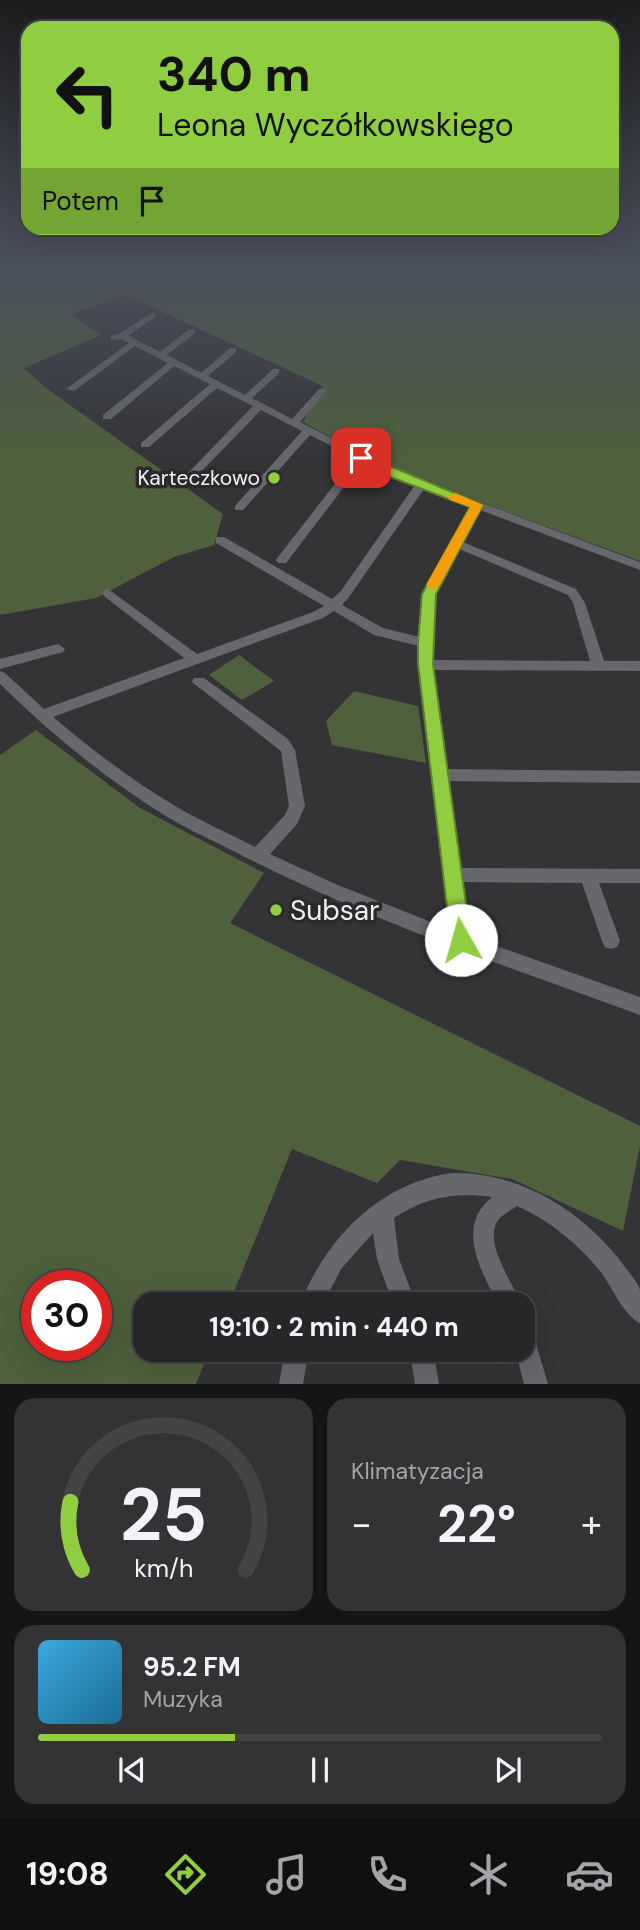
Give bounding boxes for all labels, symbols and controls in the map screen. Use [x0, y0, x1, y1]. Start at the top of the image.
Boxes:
text: 340 m [157, 42, 311, 106]
icon: left [42, 49, 133, 140]
text: Leona Wyczółkowskiego [157, 104, 514, 146]
icon: arrive [133, 182, 171, 220]
text: Potem [42, 184, 119, 218]
pin [331, 428, 391, 488]
icon: arrive [342, 439, 380, 477]
place label: Karteczkowo [138, 464, 260, 492]
marker: Karteczkowo [266, 470, 282, 486]
place label: Subsar [290, 892, 379, 929]
marker: Subsar [268, 902, 284, 918]
position arrow [424, 903, 498, 977]
speed limit sign: 30 [21, 1270, 112, 1361]
text: 19:10 · 2 min · 440 m [209, 1310, 459, 1344]
text: Klimatyzacja [351, 1456, 484, 1486]
text: 25 [120, 1469, 207, 1564]
text: 22° [437, 1490, 516, 1558]
text: − [351, 1499, 372, 1549]
text: + [581, 1499, 602, 1549]
text: km/h [134, 1552, 193, 1585]
text: 95.2 FM [143, 1650, 241, 1684]
text: Muzyka [143, 1684, 223, 1714]
icon: previous [113, 1751, 151, 1789]
icon: pause [301, 1751, 339, 1789]
icon: next [489, 1751, 527, 1789]
icon: directions [161, 1850, 210, 1899]
icon: music [262, 1850, 311, 1899]
icon: phone [363, 1850, 412, 1899]
icon: climate [464, 1850, 513, 1899]
icon: car [565, 1850, 614, 1899]
text: 19:08 [26, 1853, 109, 1895]

